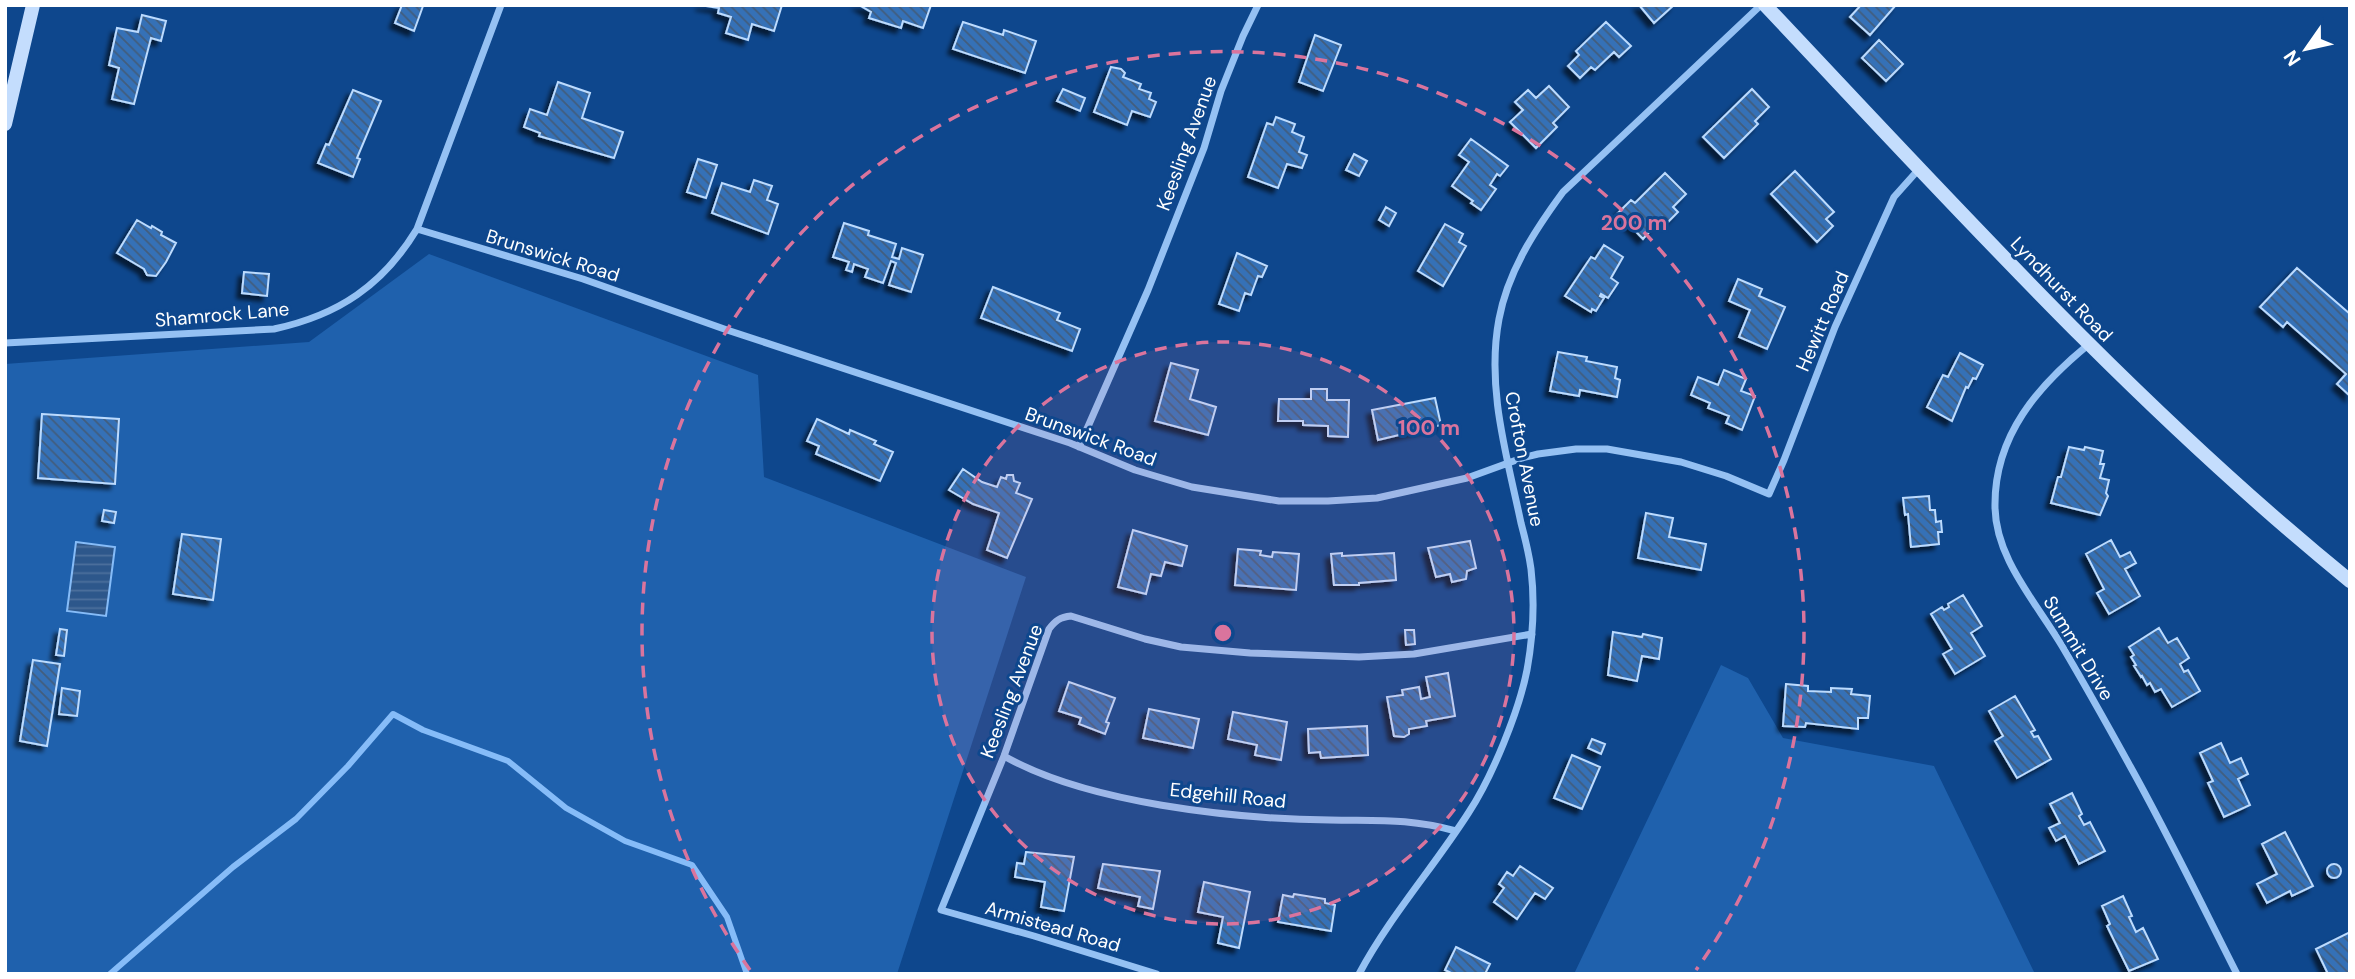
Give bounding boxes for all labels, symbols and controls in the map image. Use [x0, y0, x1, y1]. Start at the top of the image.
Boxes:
north arrow [2271, 14, 2341, 84]
text: N [2278, 45, 2307, 71]
street label: Keesling Avenue [1151, 72, 1222, 214]
text: 200 m [1601, 209, 1667, 237]
street label: Brunswick Road [483, 223, 623, 288]
street label: Lyndhurst Road [2005, 231, 2118, 347]
street label: Hewitt Road [1790, 267, 1855, 375]
street label: Shamrock Lane [154, 296, 290, 333]
street label: Crofton Avenue [1499, 389, 1550, 529]
street label: Brunswick Road [1022, 401, 1160, 472]
text: 100 m [1398, 414, 1460, 442]
street label: Summit Drive [2038, 591, 2120, 705]
street label: Keesling Avenue [974, 621, 1048, 762]
centre of rings [1211, 621, 1235, 645]
street label: Edgehill Road [1169, 777, 1287, 814]
street label: Armistead Road [982, 895, 1123, 958]

